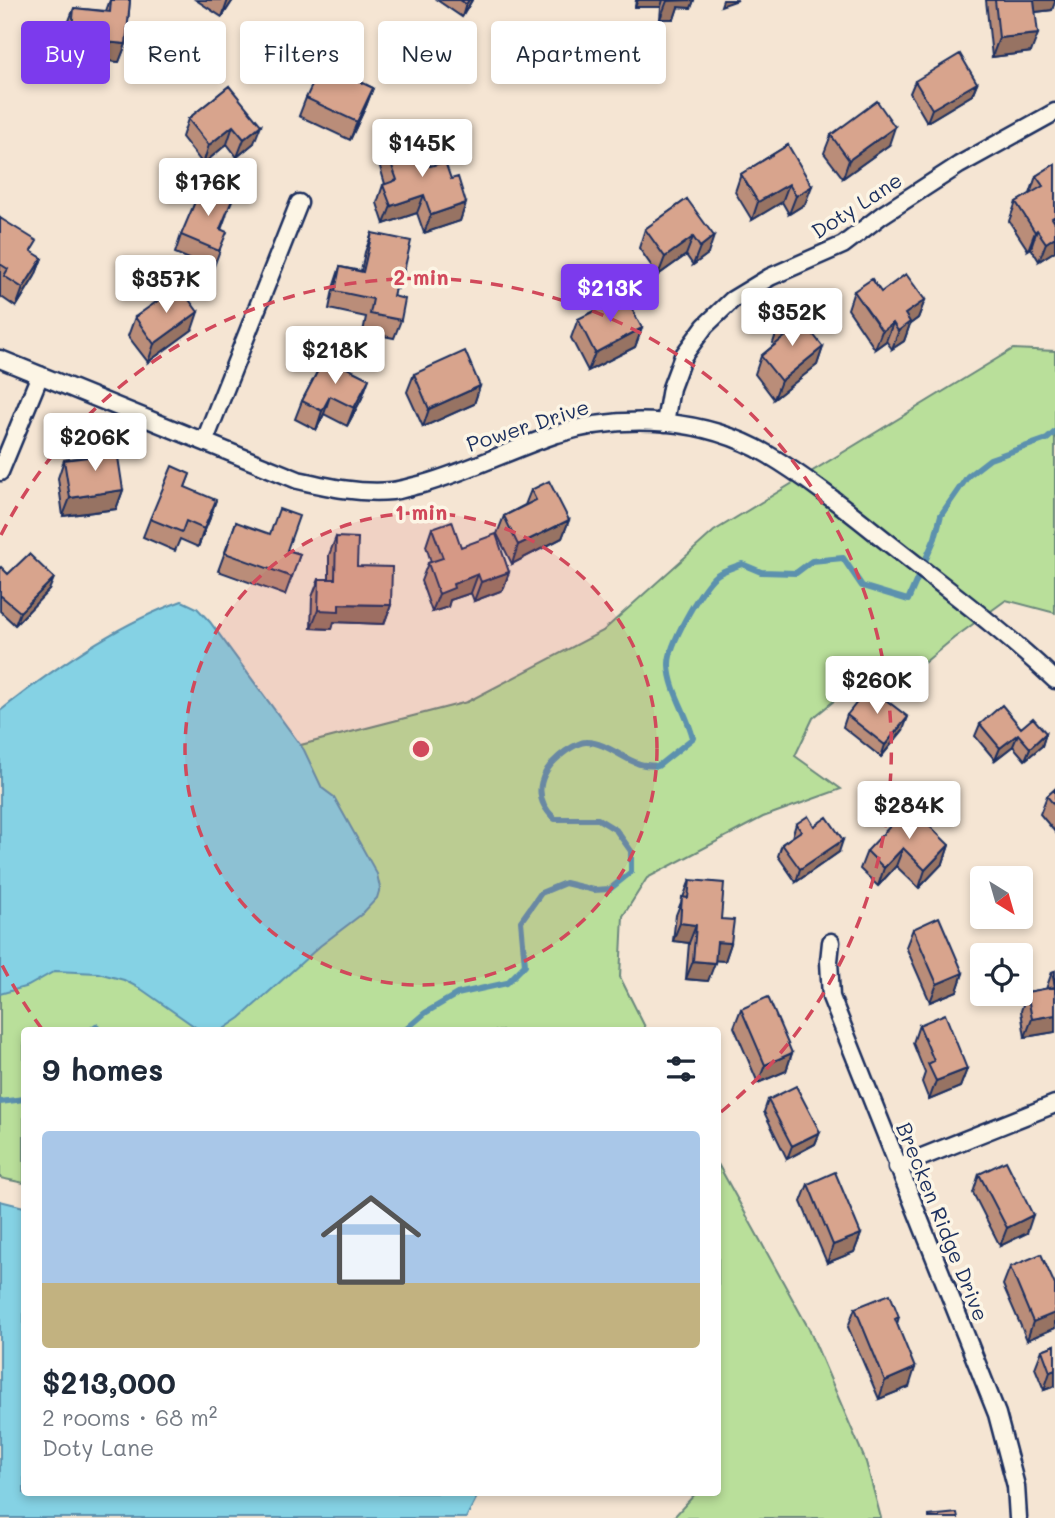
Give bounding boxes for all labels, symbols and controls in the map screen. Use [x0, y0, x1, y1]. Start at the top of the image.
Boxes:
chip: Buy [21, 21, 110, 84]
chip: Rent [124, 21, 226, 84]
chip: Filters [240, 21, 364, 84]
chip: New [378, 21, 477, 84]
chip: Apartment [491, 21, 666, 84]
pin: $145K [373, 120, 471, 179]
text: $145K [388, 127, 456, 157]
pin: $176K [159, 158, 257, 218]
street label: Doty Lane [806, 165, 907, 244]
text: $176K [175, 166, 241, 196]
pin: $357K [117, 256, 215, 315]
text: $357K [131, 263, 201, 293]
text: 2 min [393, 263, 449, 290]
pin: $213K [561, 264, 659, 324]
text: $213K [577, 272, 643, 302]
pin: $352K [743, 288, 841, 348]
text: $352K [757, 296, 827, 326]
pin: $218K [286, 326, 384, 386]
text: $218K [302, 334, 368, 364]
street label: Power Drive [463, 392, 592, 457]
pin: $206K [46, 414, 144, 473]
text: $206K [60, 421, 130, 451]
text: 1 min [395, 498, 447, 525]
pin: $260K [828, 656, 926, 716]
text: $260K [842, 664, 912, 694]
centre of rings [409, 737, 433, 761]
pin: $284K [860, 782, 958, 841]
text: $284K [873, 789, 945, 819]
north arrow [970, 866, 1032, 929]
map controls [970, 866, 1033, 1006]
button: locate [970, 943, 1033, 1006]
text: 9 homes [42, 1049, 163, 1089]
icon: filters [662, 1050, 700, 1088]
street label: Brecken Ridge Drive [891, 1118, 996, 1325]
icon: home [308, 1177, 434, 1303]
text: $213,000 [42, 1362, 176, 1402]
text: 2 rooms · 68 m² [42, 1402, 217, 1432]
text: Doty Lane [42, 1432, 154, 1462]

